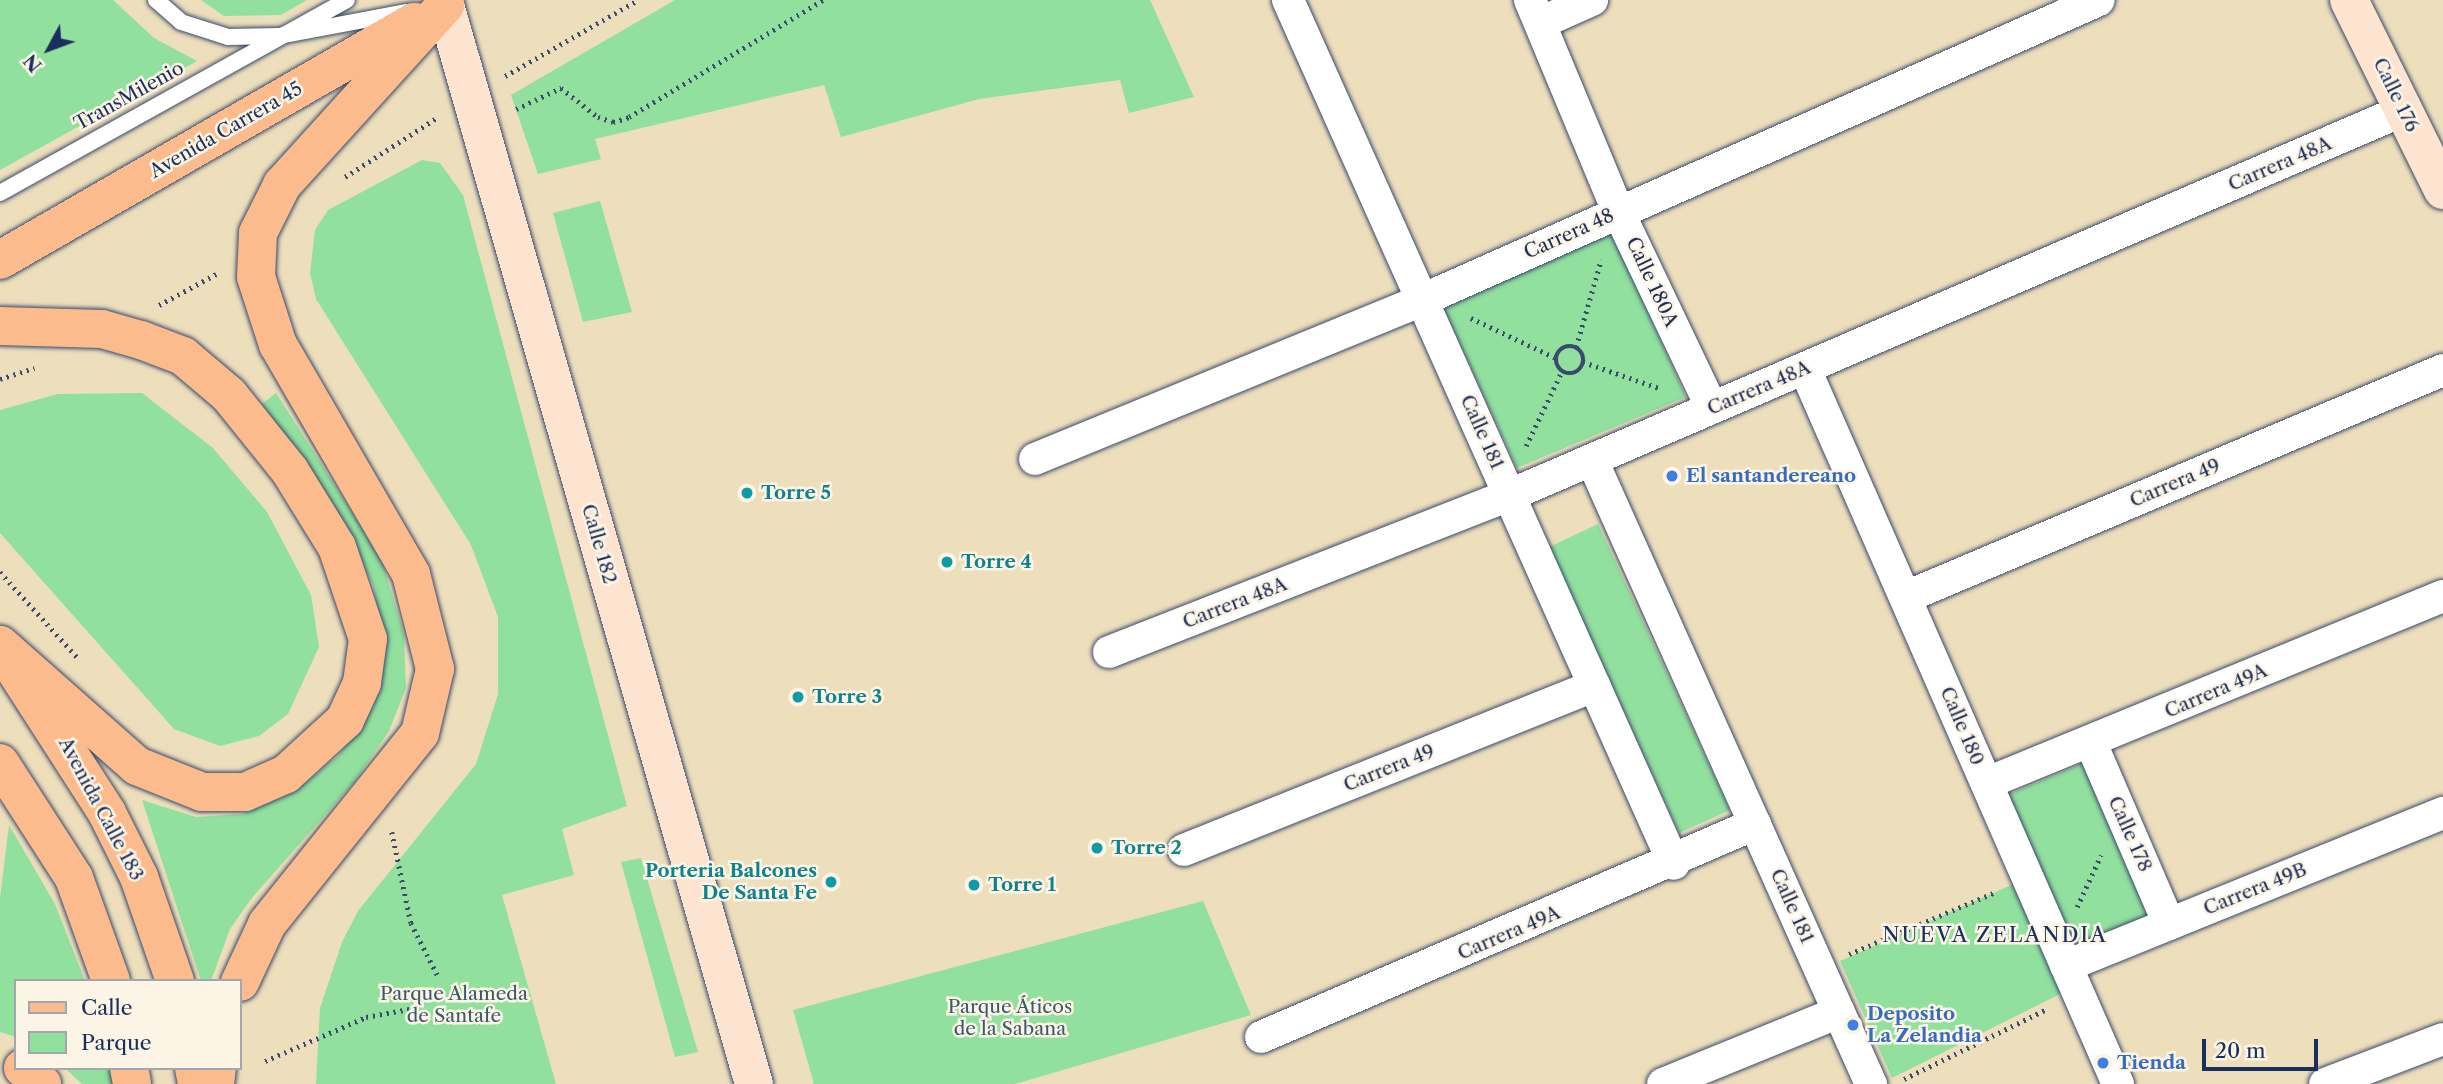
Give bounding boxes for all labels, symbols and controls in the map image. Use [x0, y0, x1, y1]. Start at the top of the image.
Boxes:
north arrow [14, 14, 84, 84]
text: N [19, 49, 47, 77]
street label: Calle 176 [2368, 54, 2424, 136]
street label: TransMilenio [70, 57, 188, 135]
street label: Avenida Carrera 45 [145, 77, 307, 183]
street label: Carrera 48A [2225, 132, 2335, 196]
street label: Carrera 48 [1520, 204, 1618, 264]
street label: Calle 180A [1621, 233, 1683, 331]
street label: Carrera 48A [1704, 356, 1814, 420]
street label: Calle 181 [1456, 391, 1508, 473]
street label: Carrera 49 [2126, 454, 2224, 512]
place label: El santandereano [1686, 465, 1856, 487]
marker: El santandereano [1664, 468, 1680, 484]
place label: Torre 5 [761, 482, 831, 504]
marker: Torre 5 [739, 485, 755, 501]
street label: Calle 182 [577, 502, 621, 586]
place label: Torre 4 [961, 551, 1032, 573]
marker: Torre 4 [939, 554, 955, 570]
street label: Carrera 48A [1179, 573, 1291, 633]
street label: Carrera 49A [2161, 659, 2271, 723]
street label: Calle 180 [1935, 683, 1989, 769]
place label: Torre 3 [812, 686, 882, 708]
marker: Torre 3 [790, 689, 806, 705]
street label: Avenida Calle 183 [54, 733, 148, 885]
street label: Carrera 49 [1340, 739, 1438, 797]
street label: Calle 178 [2103, 793, 2157, 875]
place label: Torre 2 [1111, 837, 1182, 859]
marker: Torre 2 [1089, 840, 1105, 856]
street label: Carrera 49B [2200, 858, 2310, 920]
place label: Porteria Balcones De Santa Fe [645, 860, 817, 904]
street label: Calle 181 [1766, 865, 1818, 947]
marker: Porteria Balcones De Santa Fe [823, 874, 839, 890]
place label: Torre 1 [988, 874, 1056, 896]
marker: Torre 1 [966, 877, 982, 893]
street label: Carrera 49A [1454, 901, 1564, 965]
district label: NUEVA ZELANDIA [1884, 922, 2106, 948]
legend [14, 979, 242, 1070]
park label: Parque Alameda de Santafe [380, 983, 528, 1027]
text: Calle [81, 995, 133, 1020]
park label: Parque Áticos de la Sabana [947, 996, 1073, 1040]
place label: Deposito La Zelandia [1867, 1003, 1982, 1047]
marker: Deposito La Zelandia [1845, 1017, 1861, 1033]
scale bar [2205, 1024, 2320, 1068]
text: Parque [81, 1030, 152, 1055]
text: 20 m [2215, 1038, 2266, 1063]
place label: Tienda [2117, 1052, 2186, 1074]
marker: Tienda [2095, 1055, 2111, 1071]

